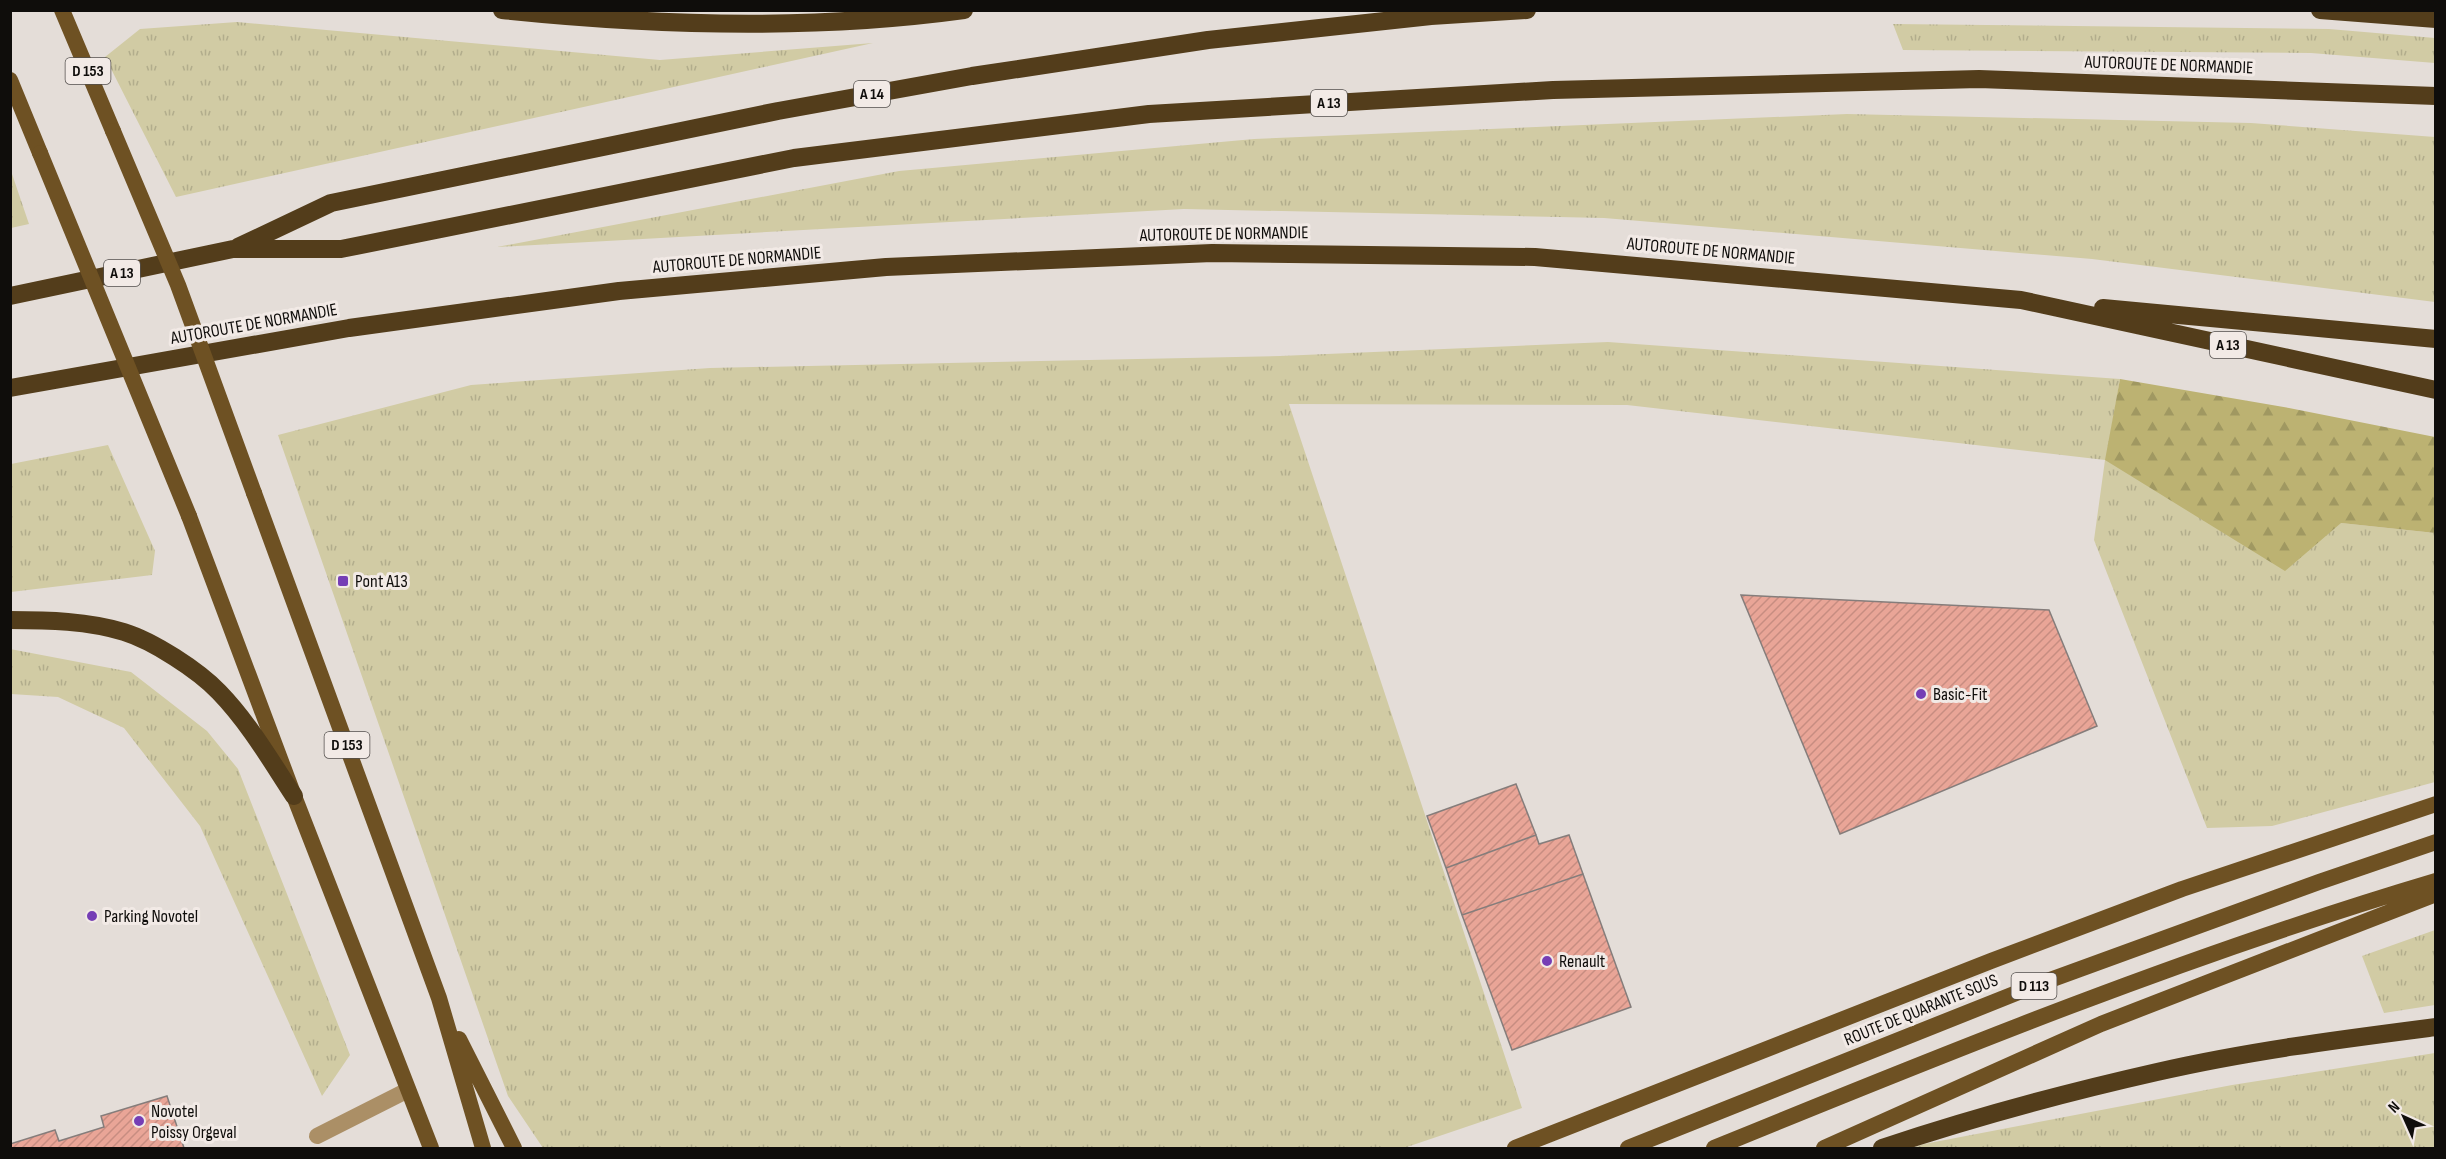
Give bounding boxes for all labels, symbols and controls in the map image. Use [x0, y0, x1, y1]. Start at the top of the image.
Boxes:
street label: AUTOROUTE DE NORMANDIE [2083, 52, 2254, 78]
road number: D 153 [66, 58, 110, 84]
road number: A 14 [854, 81, 890, 107]
road number: A 13 [1311, 90, 1347, 116]
street label: AUTOROUTE DE NORMANDIE [1138, 222, 1309, 246]
street label: AUTOROUTE DE NORMANDIE [1625, 233, 1796, 269]
street label: AUTOROUTE DE NORMANDIE [651, 242, 822, 278]
road number: A 13 [104, 260, 140, 286]
street label: AUTOROUTE DE NORMANDIE [168, 299, 339, 349]
road number: A 13 [2210, 332, 2246, 358]
place label: Pont A13 [355, 571, 408, 592]
marker: Pont A13 [336, 574, 350, 588]
place label: Basic-Fit [1933, 684, 1988, 705]
marker: Basic-Fit [1914, 687, 1928, 701]
road number: D 153 [324, 732, 370, 758]
place label: Parking Novotel [104, 906, 198, 927]
marker: Parking Novotel [85, 909, 99, 923]
place label: Renault [1559, 951, 1606, 972]
marker: Renault [1540, 954, 1554, 968]
street label: ROUTE DE QUARANTE SOUS [1841, 969, 2001, 1050]
road number: D 113 [2012, 973, 2056, 999]
north arrow [2374, 1087, 2434, 1147]
text: N [2385, 1098, 2404, 1117]
place label: Novotel Poissy Orgeval [151, 1101, 237, 1143]
marker: Novotel Poissy Orgeval [132, 1114, 146, 1128]

